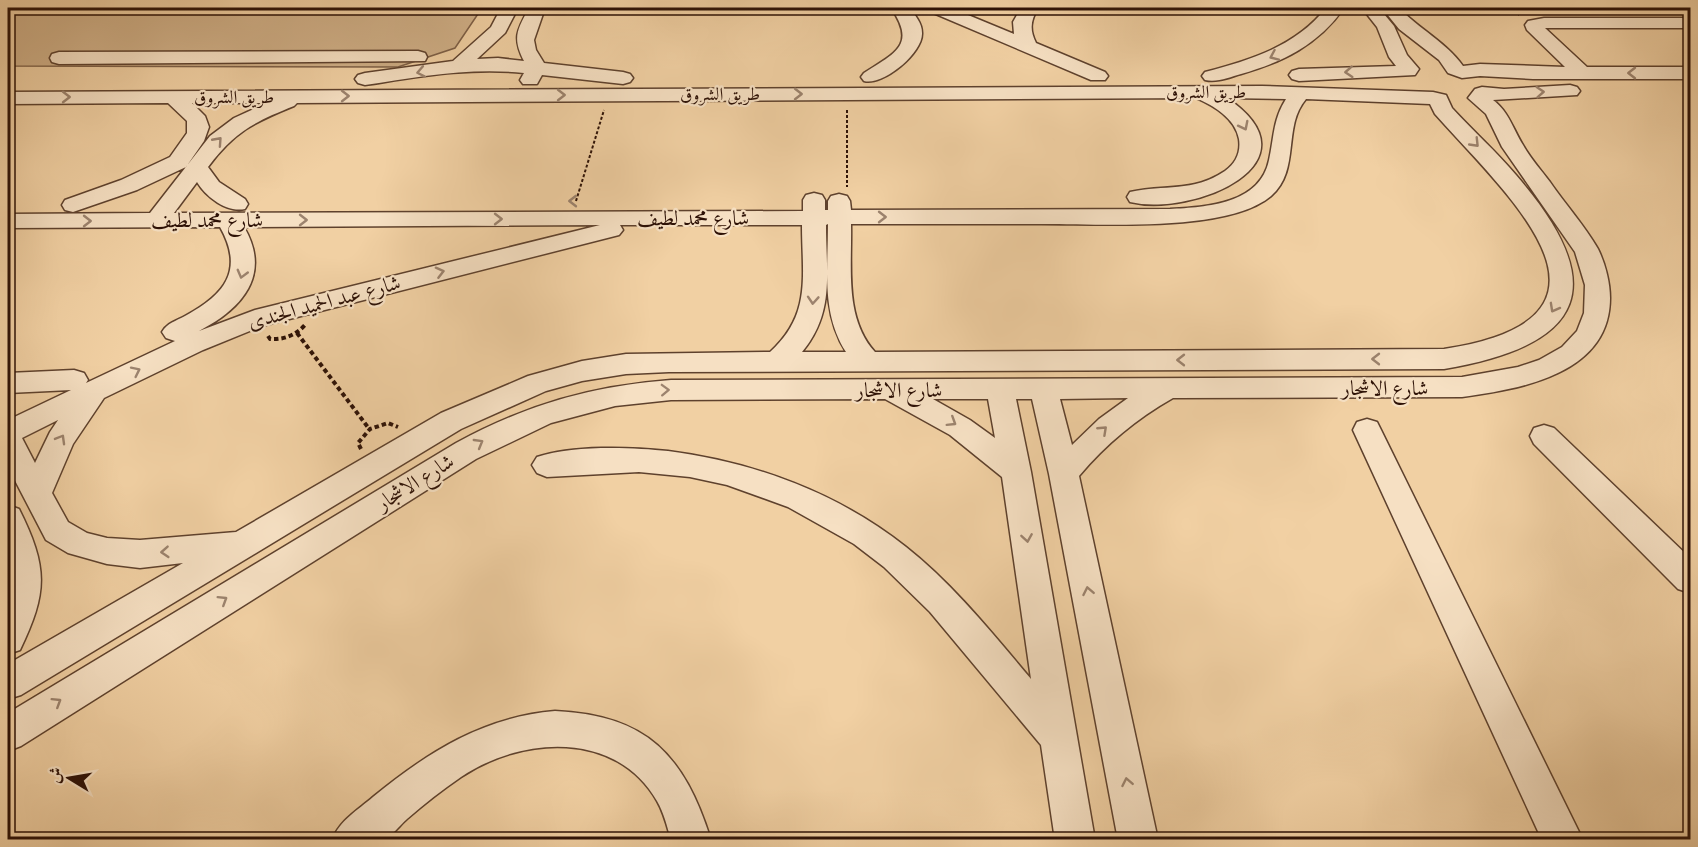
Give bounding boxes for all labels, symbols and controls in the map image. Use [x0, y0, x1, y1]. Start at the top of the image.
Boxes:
one-way arrow [1270, 49, 1281, 61]
one-way arrow [416, 66, 426, 78]
one-way arrow [1345, 66, 1354, 79]
one-way arrow [1628, 67, 1637, 79]
street label: طريق الشروق [1166, 81, 1246, 104]
street label: طريق الشروق [680, 83, 760, 106]
street label: طريق الشروق [194, 86, 274, 109]
one-way arrow [1536, 86, 1545, 99]
one-way arrow [793, 88, 802, 100]
one-way arrow [556, 89, 565, 101]
one-way arrow [340, 90, 349, 102]
one-way arrow [61, 91, 70, 103]
one-way arrow [1237, 120, 1249, 131]
one-way arrow [211, 137, 222, 147]
one-way arrow [1468, 137, 1479, 147]
one-way arrow [569, 195, 578, 207]
street label: شارع محمد لطيف [637, 205, 749, 236]
street label: شارع محمد لطيف [151, 207, 263, 238]
one-way arrow [877, 211, 886, 224]
one-way arrow [493, 213, 502, 225]
one-way arrow [298, 214, 307, 226]
one-way arrow [82, 215, 91, 227]
one-way arrow [435, 266, 445, 279]
one-way arrow [236, 269, 249, 279]
street label: شارع عبد الحميد الجندى [245, 269, 405, 340]
one-way arrow [807, 295, 820, 305]
one-way arrow [1550, 302, 1561, 312]
one-way arrow [1371, 353, 1380, 365]
one-way arrow [1176, 354, 1185, 366]
one-way arrow [130, 366, 141, 378]
street label: شارع الاشجار [1340, 375, 1428, 406]
street label: شارع الاشجار [854, 377, 942, 408]
one-way arrow [660, 384, 669, 397]
one-way arrow [946, 414, 956, 426]
one-way arrow [1097, 426, 1107, 437]
one-way arrow [54, 435, 65, 445]
one-way arrow [473, 439, 483, 450]
street label: شارع الاشجار [370, 448, 461, 521]
one-way arrow [1020, 533, 1032, 542]
one-way arrow [161, 545, 170, 558]
one-way arrow [1082, 586, 1095, 596]
one-way arrow [217, 595, 227, 607]
one-way arrow [51, 698, 61, 710]
north arrow [39, 748, 99, 808]
text: ش [44, 766, 66, 785]
one-way arrow [1121, 777, 1134, 787]

